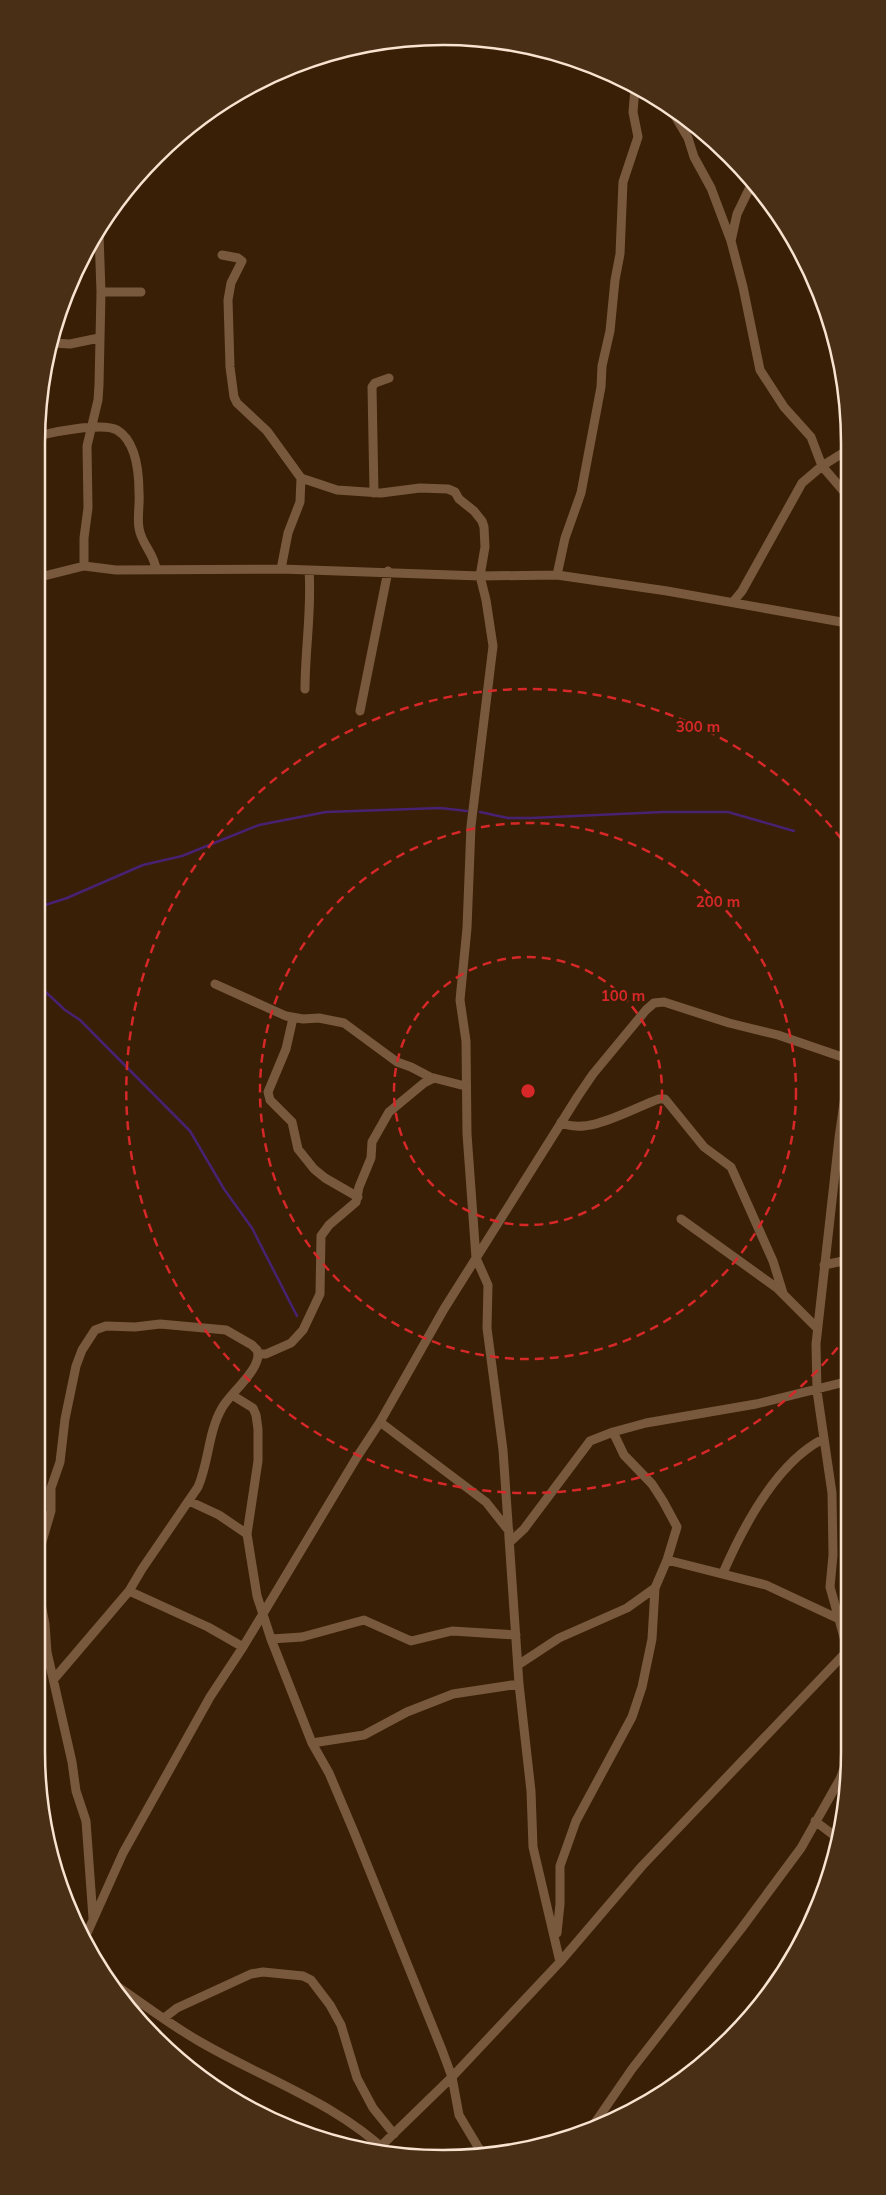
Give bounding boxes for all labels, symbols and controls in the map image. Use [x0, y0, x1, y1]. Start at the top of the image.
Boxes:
text: 300 m [676, 717, 720, 736]
text: 200 m [696, 892, 740, 911]
text: 100 m [601, 986, 645, 1005]
centre of rings [519, 1082, 537, 1100]

